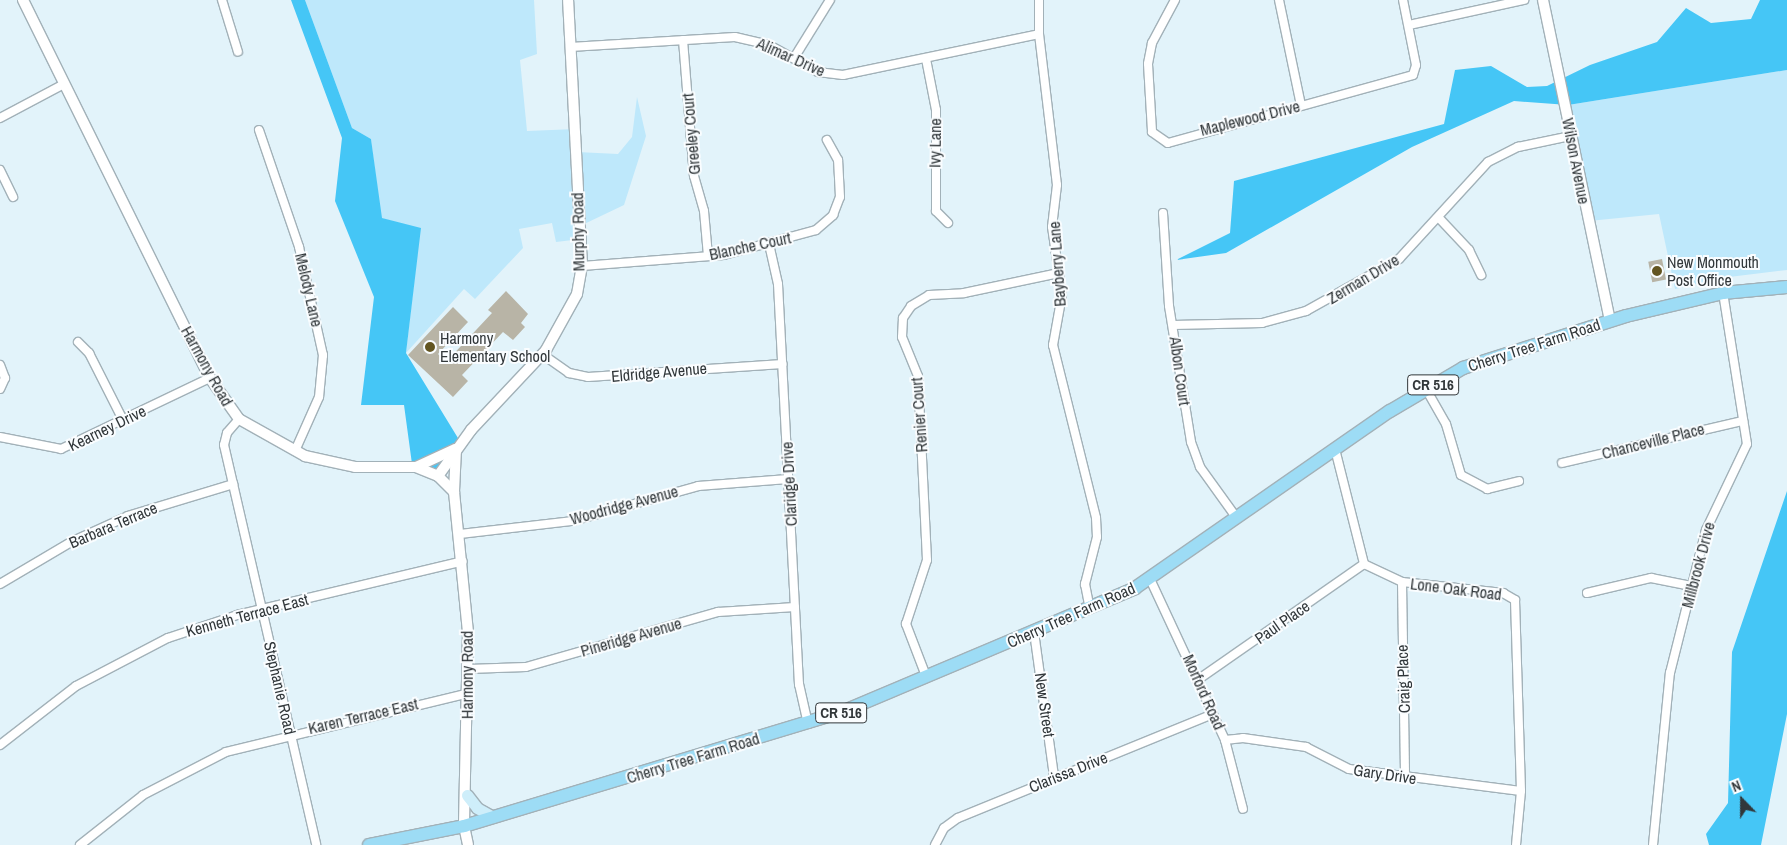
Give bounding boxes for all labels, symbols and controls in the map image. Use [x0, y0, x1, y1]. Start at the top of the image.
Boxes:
street label: Alimar Drive [754, 33, 828, 81]
street label: Greeley Court [678, 92, 704, 176]
street label: Maplewood Drive [1198, 96, 1302, 140]
street label: Wilson Avenue [1558, 116, 1594, 206]
street label: Ivy Lane [925, 118, 945, 168]
street label: Murphy Road [568, 192, 588, 272]
street label: Bayberry Lane [1044, 221, 1070, 307]
street label: Blanche Court [707, 228, 793, 264]
street label: Zerman Drive [1324, 250, 1402, 308]
street label: Melody Lane [291, 251, 327, 329]
place label: New Monmouth Post Office [1667, 252, 1759, 290]
marker: New Monmouth Post Office [1651, 265, 1663, 277]
street label: Cherry Tree Farm Road [1465, 315, 1603, 375]
street label: Harmony Road [177, 323, 237, 409]
place label: Harmony Elementary School [440, 328, 550, 366]
street label: Albon Court [1166, 335, 1194, 407]
marker: Harmony Elementary School [424, 341, 436, 353]
street label: Eldridge Avenue [610, 358, 708, 386]
road number: CR 516 [1407, 372, 1459, 398]
street label: Renier Court [907, 377, 931, 453]
street label: Kearney Drive [65, 401, 149, 455]
street label: Chanceville Place [1600, 419, 1706, 463]
street label: Claridge Drive [777, 441, 801, 527]
street label: Woodridge Avenue [567, 481, 681, 529]
street label: Barbara Terrace [66, 498, 160, 552]
street label: Millbrook Drive [1677, 520, 1719, 610]
street label: Lone Oak Road [1409, 574, 1503, 604]
street label: Cherry Tree Farm Road [1004, 578, 1138, 652]
street label: Kenneth Terrace East [184, 589, 310, 641]
street label: Paul Place [1251, 596, 1313, 648]
street label: Pineridge Avenue [578, 613, 684, 661]
street label: Harmony Road [457, 631, 477, 719]
street label: Stephanie Road [260, 640, 300, 736]
street label: Craig Place [1392, 644, 1414, 714]
street label: Morford Road [1179, 651, 1229, 733]
street label: New Street [1031, 672, 1059, 738]
street label: Karen Terrace East [306, 694, 420, 738]
road number: CR 516 [815, 700, 867, 726]
street label: Cherry Tree Farm Road [624, 729, 762, 787]
street label: Clarissa Drive [1026, 748, 1110, 796]
street label: Gary Drive [1352, 760, 1418, 788]
north arrow [1717, 775, 1767, 825]
text: N [1729, 776, 1744, 796]

